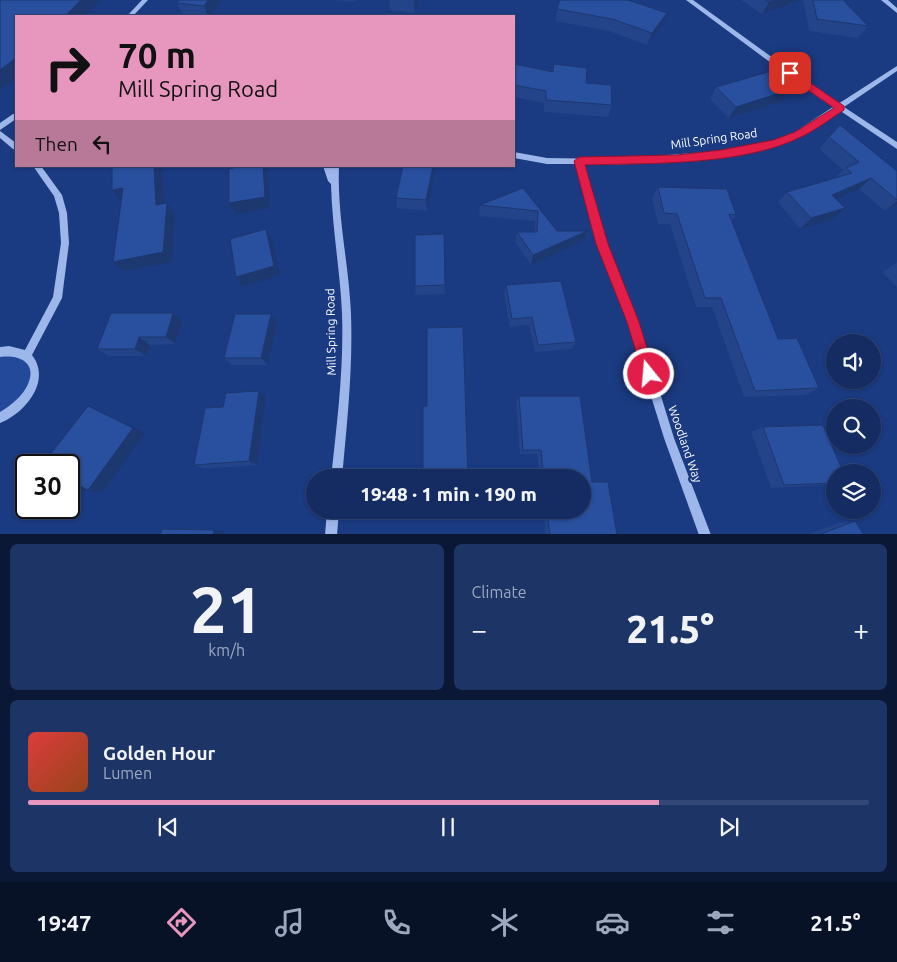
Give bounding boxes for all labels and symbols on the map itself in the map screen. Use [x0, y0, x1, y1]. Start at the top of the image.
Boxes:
pin [769, 52, 811, 94]
street label: Mill Spring Road [670, 126, 758, 151]
street label: Mill Spring Road [323, 288, 338, 376]
position arrow [622, 347, 674, 399]
street label: Woodland Way [666, 404, 705, 484]
speed limit sign: 30 [15, 454, 80, 519]

